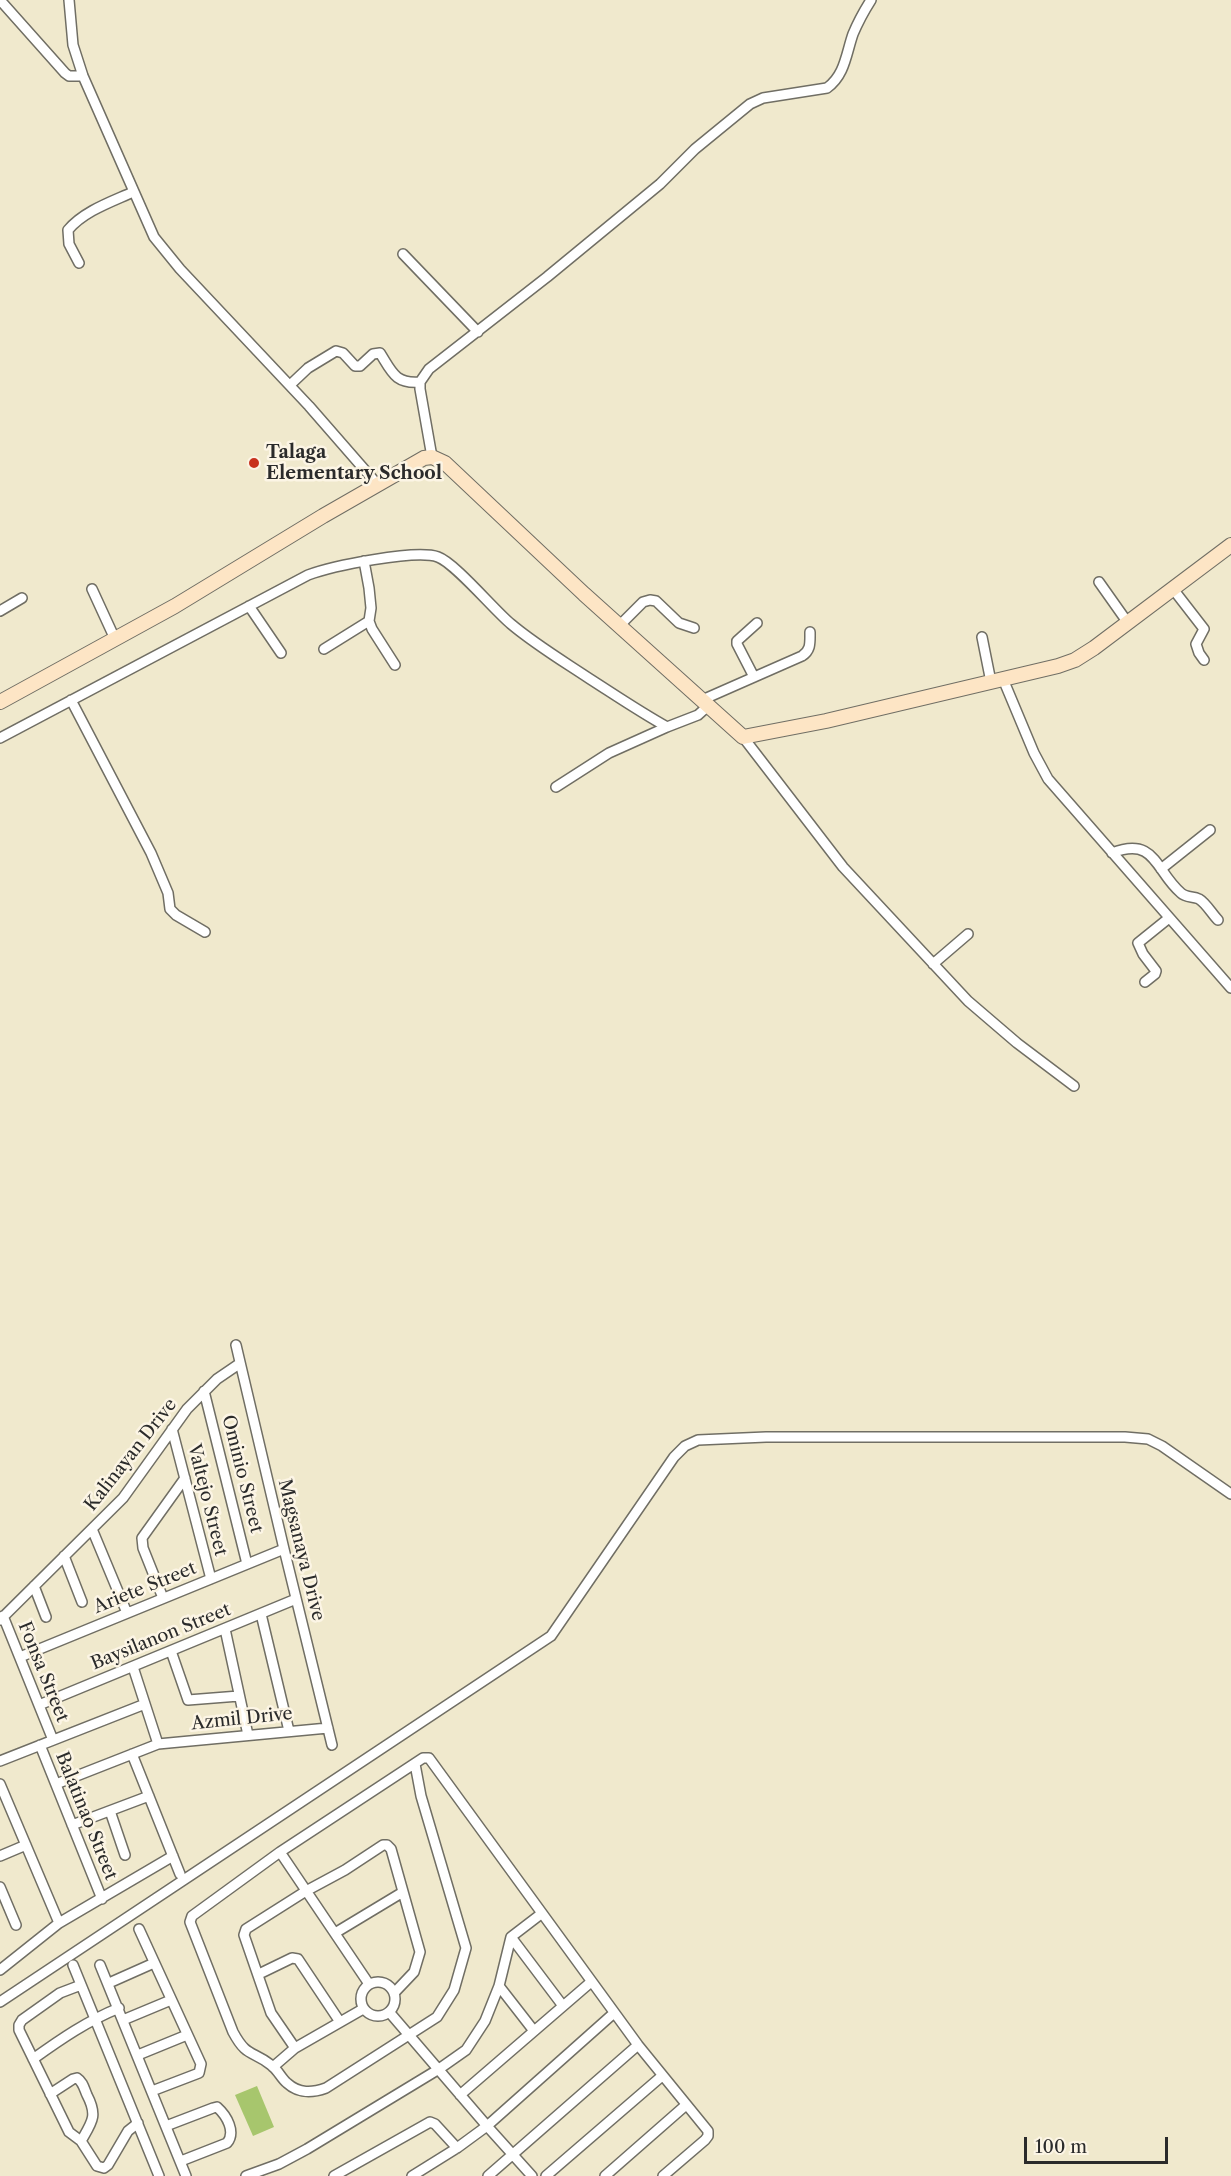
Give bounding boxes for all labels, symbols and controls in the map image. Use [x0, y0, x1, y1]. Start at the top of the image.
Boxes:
place label: Talaga Elementary School [266, 442, 442, 484]
marker: Talaga Elementary School [247, 456, 261, 470]
street label: Kalinayan Drive [80, 1395, 182, 1515]
street label: Ominio Street [217, 1413, 267, 1535]
street label: Valtejo Street [183, 1442, 231, 1558]
street label: Magsanaya Drive [273, 1477, 329, 1623]
street label: Ariete Street [91, 1558, 199, 1618]
street label: Baysilanon Street [88, 1599, 234, 1675]
street label: Fonsa Street [13, 1619, 73, 1725]
street label: Azmil Drive [190, 1703, 294, 1735]
street label: Balatinao Street [50, 1749, 122, 1883]
scale bar [1027, 2125, 1171, 2163]
text: 100 m [1035, 2136, 1087, 2158]

